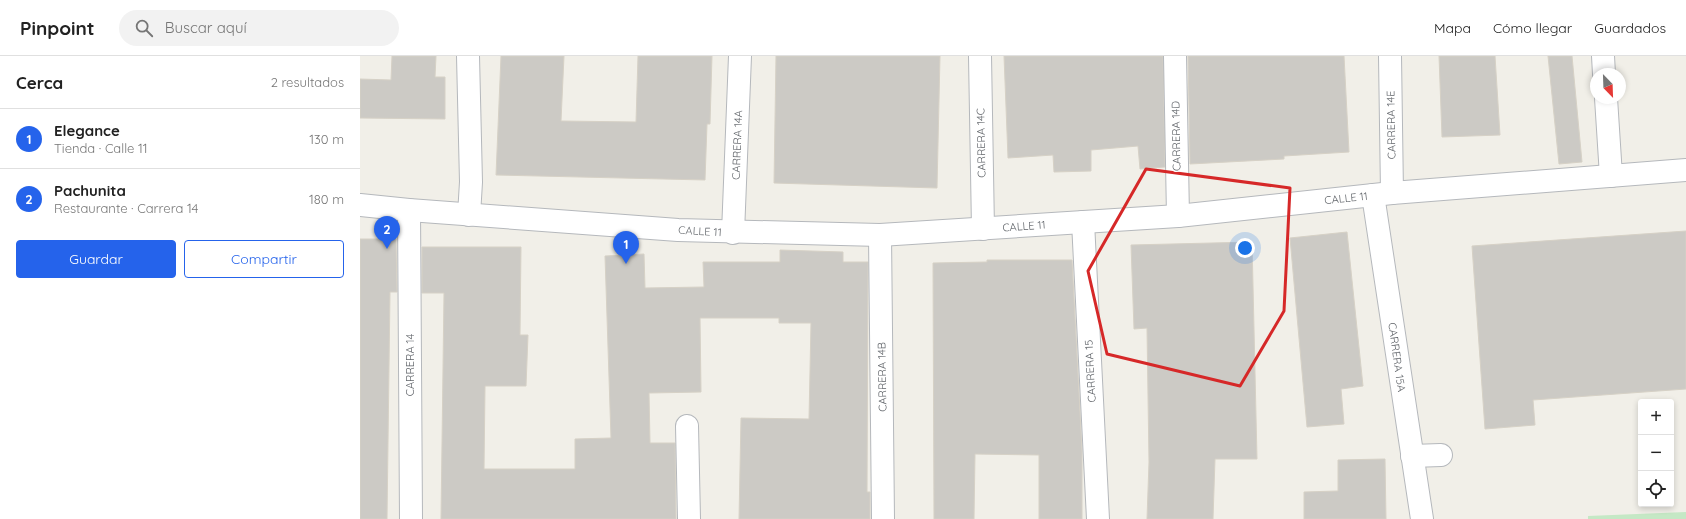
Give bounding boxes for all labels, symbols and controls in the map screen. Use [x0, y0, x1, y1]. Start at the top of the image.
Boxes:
search box [119, 10, 399, 46]
text: Pinpoint [20, 16, 95, 40]
icon: search [133, 17, 155, 39]
text: Buscar aquí [165, 18, 247, 37]
text: Mapa [1434, 19, 1471, 37]
text: Cómo llegar [1493, 19, 1572, 37]
text: Guardados [1594, 19, 1666, 37]
north arrow [1590, 68, 1626, 104]
text: Cerca [16, 72, 63, 93]
text: 2 resultados [271, 74, 344, 90]
street label: CARRERA 14E [1383, 91, 1399, 159]
street label: CARRERA 14D [1168, 101, 1184, 171]
street label: CARRERA 14C [973, 108, 989, 178]
street label: CARRERA 14A [729, 110, 745, 180]
text: Elegance [54, 121, 120, 140]
text: 1 [26, 131, 32, 147]
text: 130 m [309, 131, 344, 147]
text: Tienda · Calle 11 [54, 140, 148, 156]
text: Pachunita [54, 181, 126, 200]
street label: CALLE 11 [1324, 189, 1368, 207]
text: 2 [25, 191, 33, 207]
text: 180 m [309, 191, 344, 207]
text: Restaurante · Carrera 14 [54, 200, 198, 216]
pin: 2 [374, 216, 400, 249]
street label: CALLE 11 [1002, 218, 1046, 234]
street label: CALLE 11 [678, 223, 722, 239]
pin: 1 [613, 231, 639, 264]
your location [1235, 238, 1255, 258]
button: Guardar [16, 240, 176, 278]
button: Compartir [184, 240, 344, 278]
street label: CARRERA 15A [1385, 321, 1409, 393]
street label: CARRERA 14 [403, 334, 417, 396]
street label: CARRERA 15 [1081, 339, 1099, 403]
street label: CARRERA 14B [874, 342, 890, 412]
map controls [1638, 399, 1674, 507]
button: + [1638, 399, 1674, 435]
button: − [1638, 435, 1674, 471]
button: locate [1638, 471, 1674, 507]

